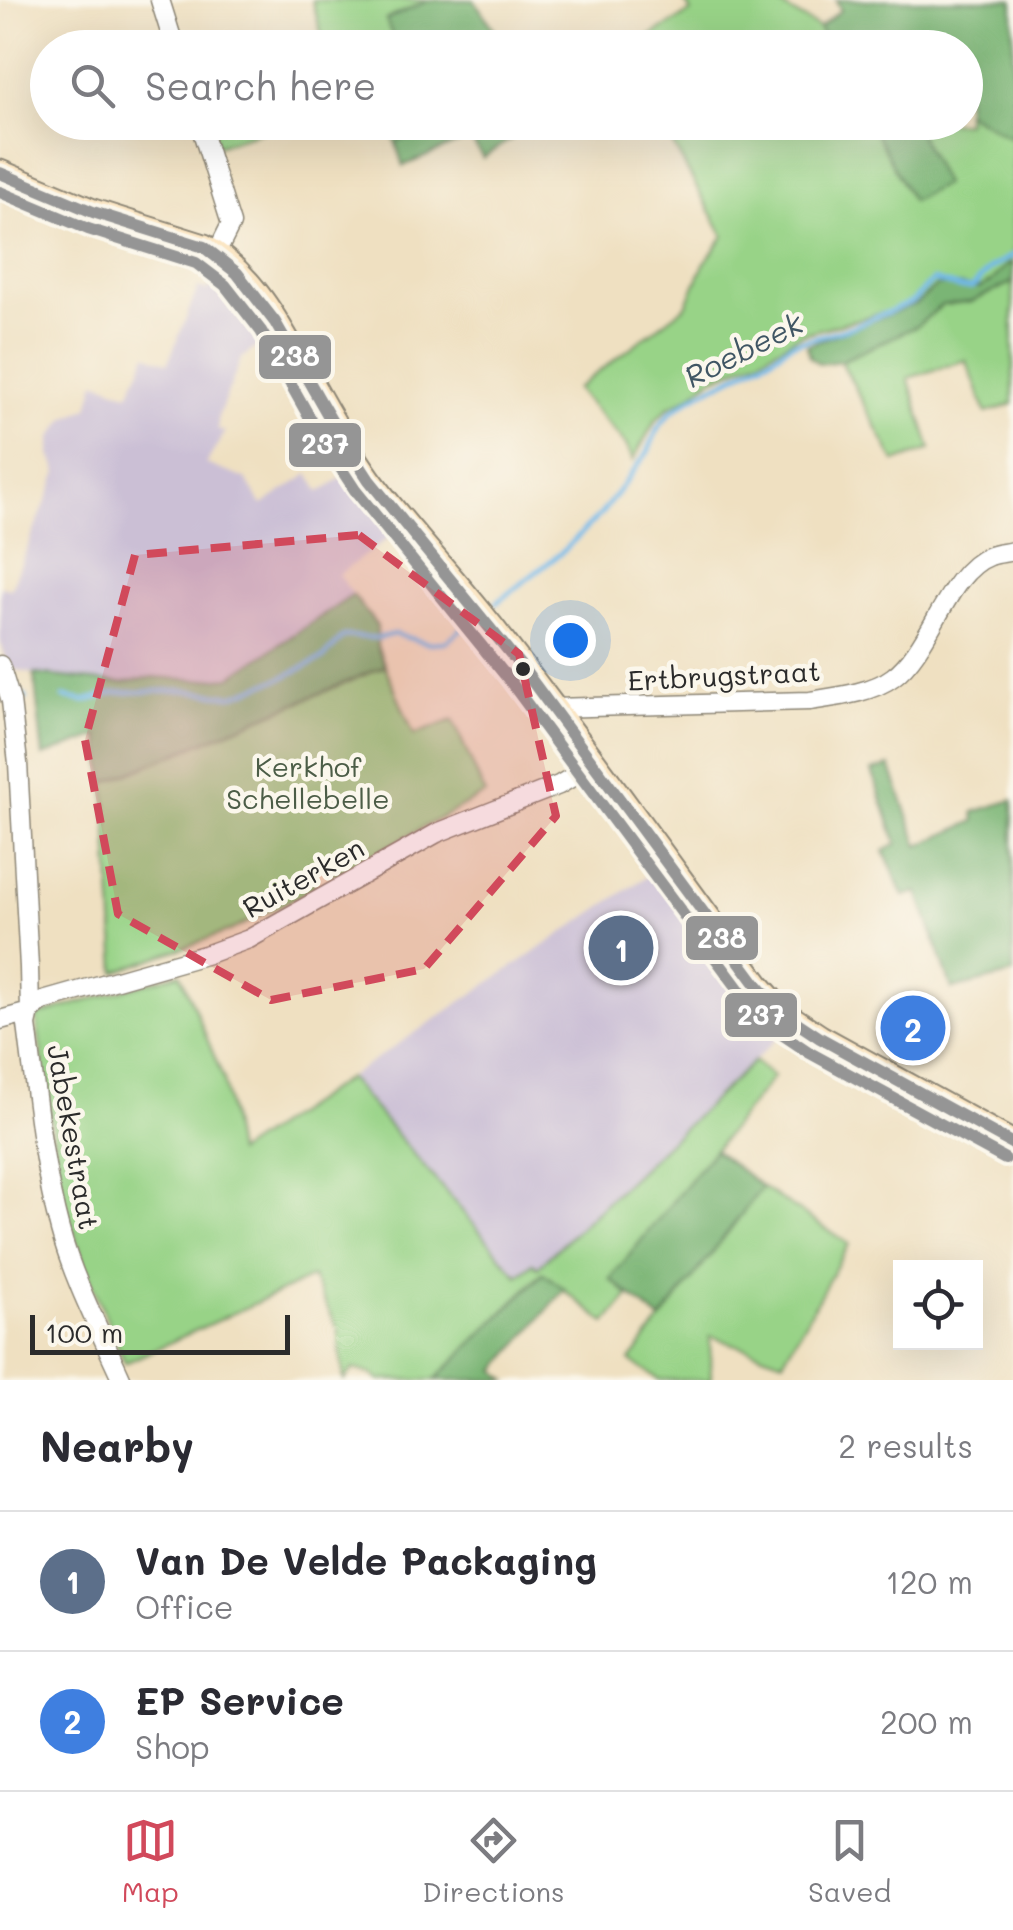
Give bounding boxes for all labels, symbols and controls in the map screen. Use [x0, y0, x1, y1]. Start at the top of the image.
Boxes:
search box [30, 30, 983, 140]
icon: search [65, 58, 120, 113]
text: Search here [145, 60, 376, 110]
water label: Roebeek [677, 302, 810, 396]
line badge: 238 [257, 333, 333, 381]
text: 238 [270, 337, 320, 373]
line badge: 237 [287, 421, 363, 469]
text: 237 [301, 425, 349, 461]
your location [545, 615, 596, 666]
street label: Ertbrugstraat [627, 652, 821, 698]
unlabelled marker [513, 659, 533, 679]
park label: Kerkhof Schellebelle [226, 748, 390, 816]
street label: Ruiterken [236, 829, 370, 925]
pin: 1 [588, 910, 654, 986]
line badge: 238 [684, 914, 760, 962]
text: 238 [697, 919, 747, 955]
pin: 2 [880, 990, 946, 1066]
line badge: 237 [723, 991, 799, 1039]
text: 237 [737, 996, 785, 1032]
street label: Jabekestraat [40, 1042, 108, 1232]
map controls [893, 1260, 983, 1350]
button: locate [893, 1260, 983, 1350]
scale bar [30, 1310, 290, 1354]
text: 100 m [45, 1314, 123, 1350]
text: Nearby [40, 1418, 194, 1473]
text: 2 results [838, 1424, 973, 1466]
text: Van De Velde Packaging [135, 1535, 597, 1585]
text: 1 [65, 1560, 80, 1602]
text: 120 m [885, 1560, 973, 1602]
text: Office [135, 1585, 234, 1627]
text: EP Service [135, 1675, 344, 1725]
text: 2 [64, 1700, 81, 1742]
text: 200 m [880, 1700, 973, 1742]
text: Shop [135, 1725, 210, 1767]
tab: Map [122, 1813, 179, 1909]
tab: Directions [422, 1813, 565, 1909]
tab: Saved [808, 1813, 891, 1909]

